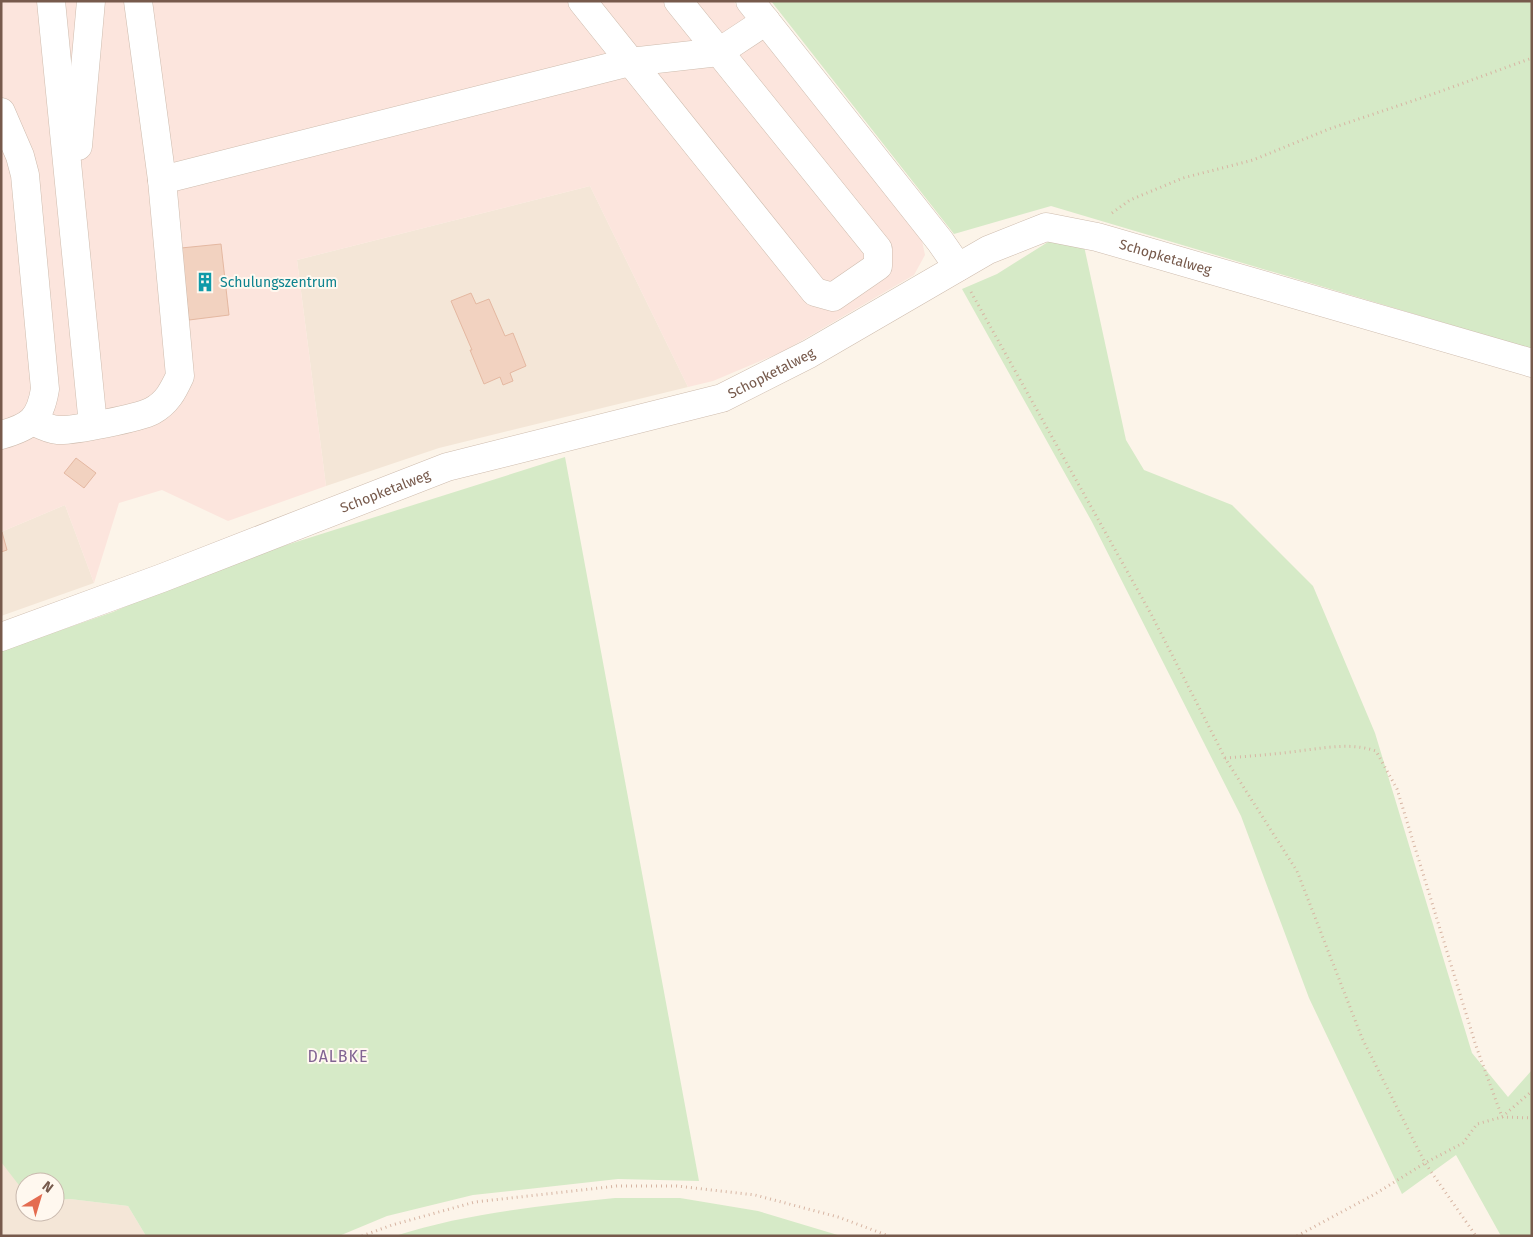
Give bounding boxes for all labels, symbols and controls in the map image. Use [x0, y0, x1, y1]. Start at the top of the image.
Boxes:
street label: Schopketalweg [1117, 236, 1214, 279]
building icon: Schulungszentrum [194, 271, 216, 293]
place label: Schulungszentrum [220, 274, 337, 291]
street label: Schopketalweg [725, 344, 819, 403]
street label: Schopketalweg [338, 466, 434, 517]
district label: DALBKE [308, 1047, 369, 1066]
north arrow [15, 1172, 65, 1222]
text: N [39, 1178, 57, 1197]

